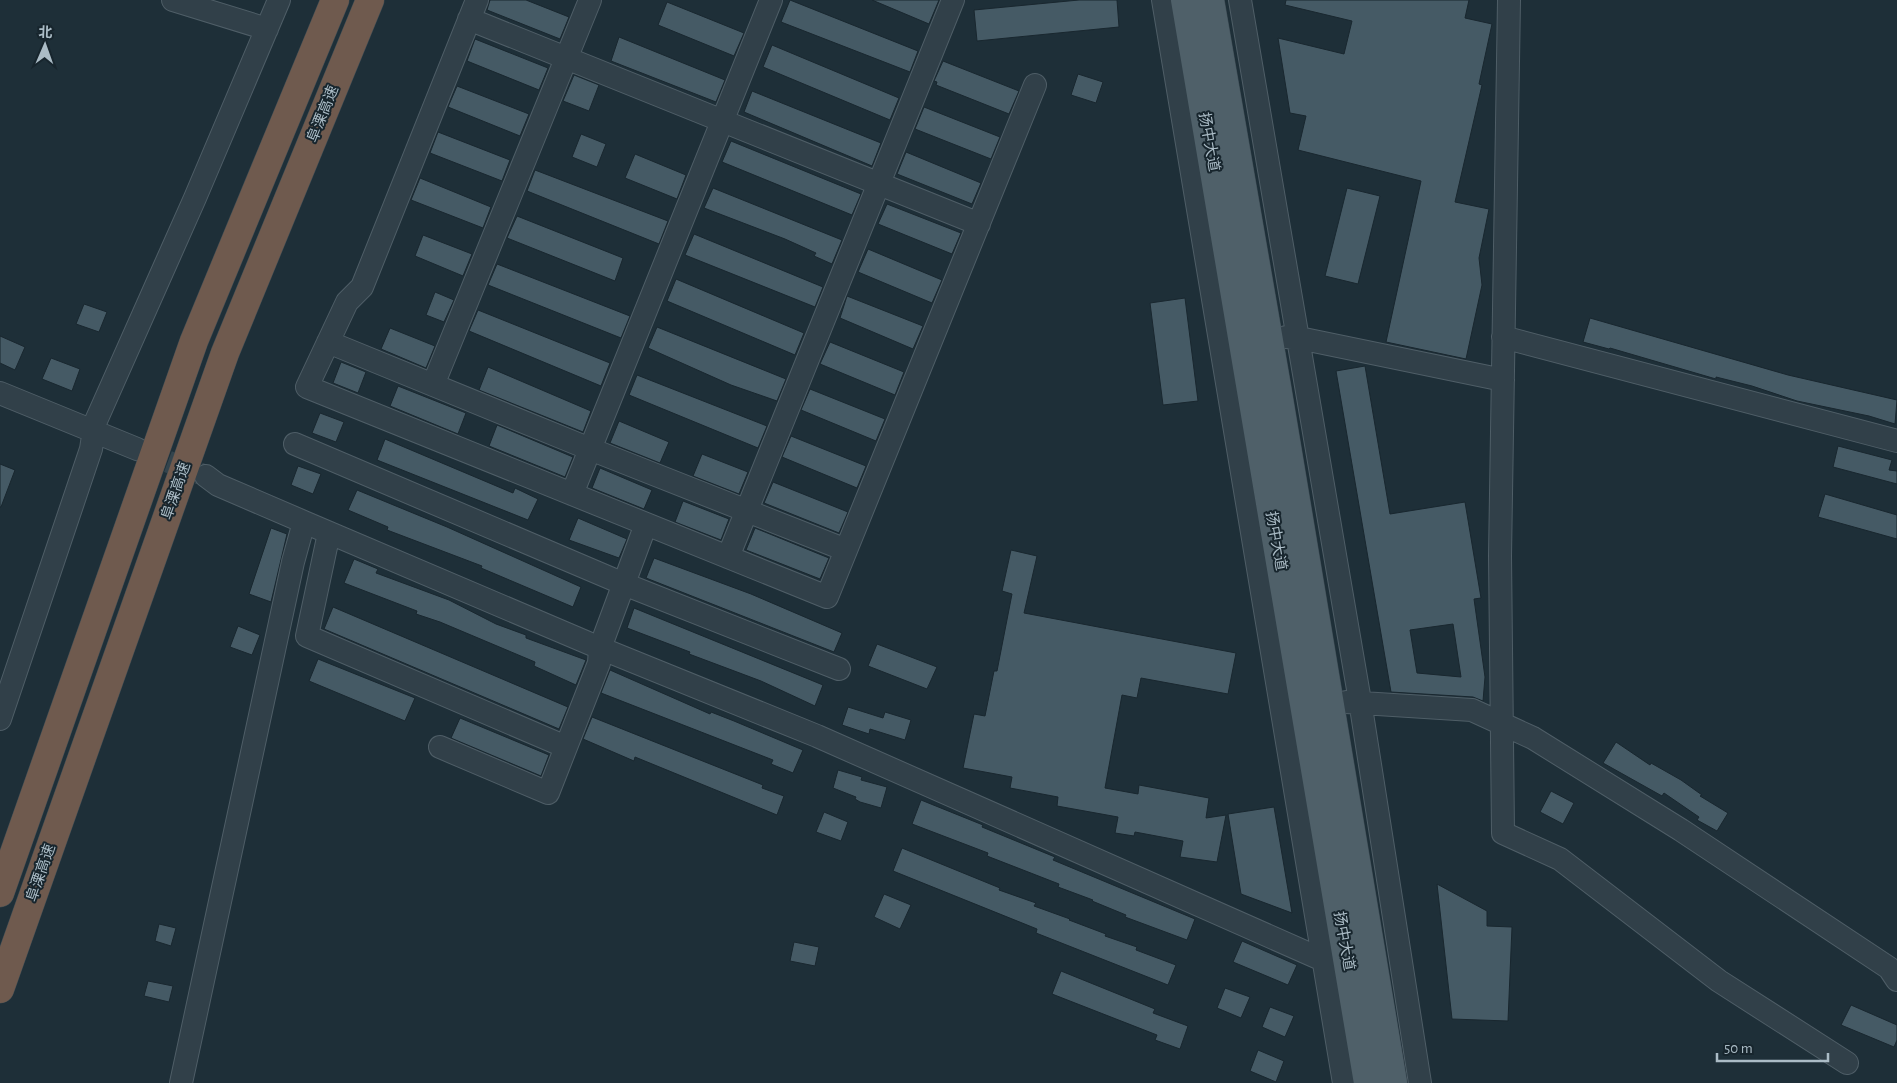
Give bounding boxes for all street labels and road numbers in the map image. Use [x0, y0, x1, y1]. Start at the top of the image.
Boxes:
street label: 阜溧高速 [304, 83, 341, 145]
street label: 扬中大道 [1196, 111, 1223, 173]
street label: 阜溧高速 [158, 460, 193, 522]
street label: 扬中大道 [1263, 510, 1290, 572]
street label: 阜溧高速 [23, 842, 58, 904]
street label: 扬中大道 [1331, 910, 1358, 972]

